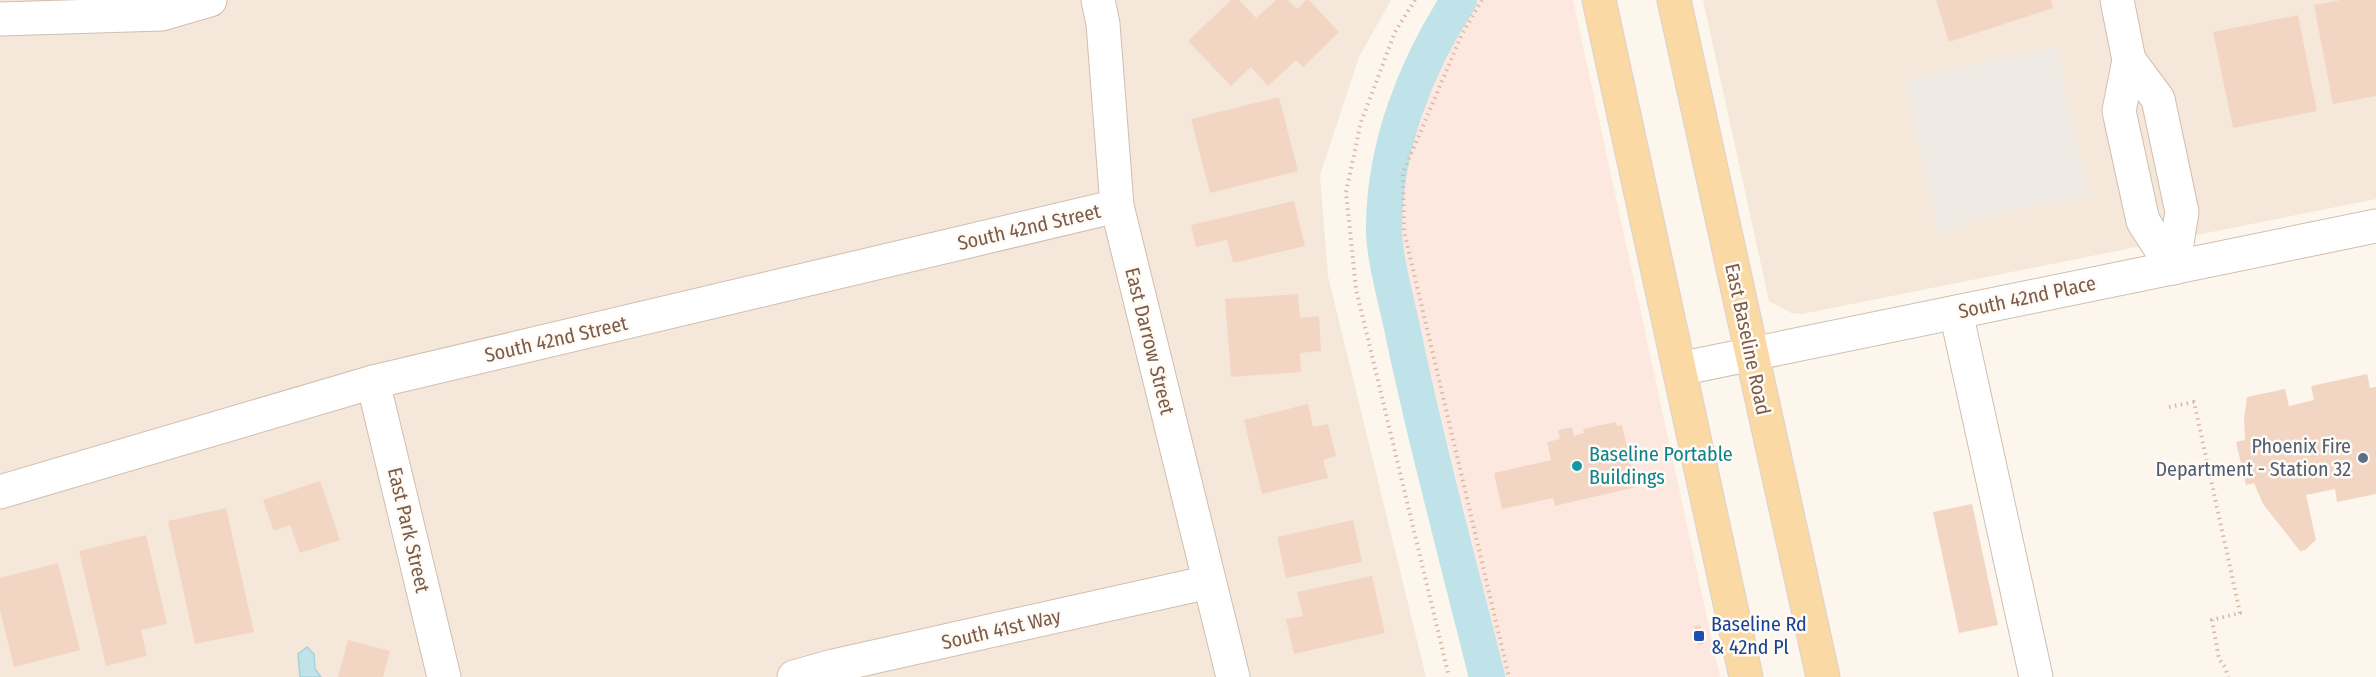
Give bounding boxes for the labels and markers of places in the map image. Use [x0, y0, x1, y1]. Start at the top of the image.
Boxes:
place label: Phoenix Fire Department - Station 32 [2155, 434, 2351, 481]
place label: Baseline Portable Buildings [1589, 442, 1733, 489]
marker: Phoenix Fire Department - Station 32 [2356, 451, 2370, 465]
marker: Baseline Portable Buildings [1570, 459, 1584, 473]
place label: Baseline Rd & 42nd Pl [1711, 612, 1807, 659]
marker: Baseline Rd & 42nd Pl [1692, 629, 1706, 643]

